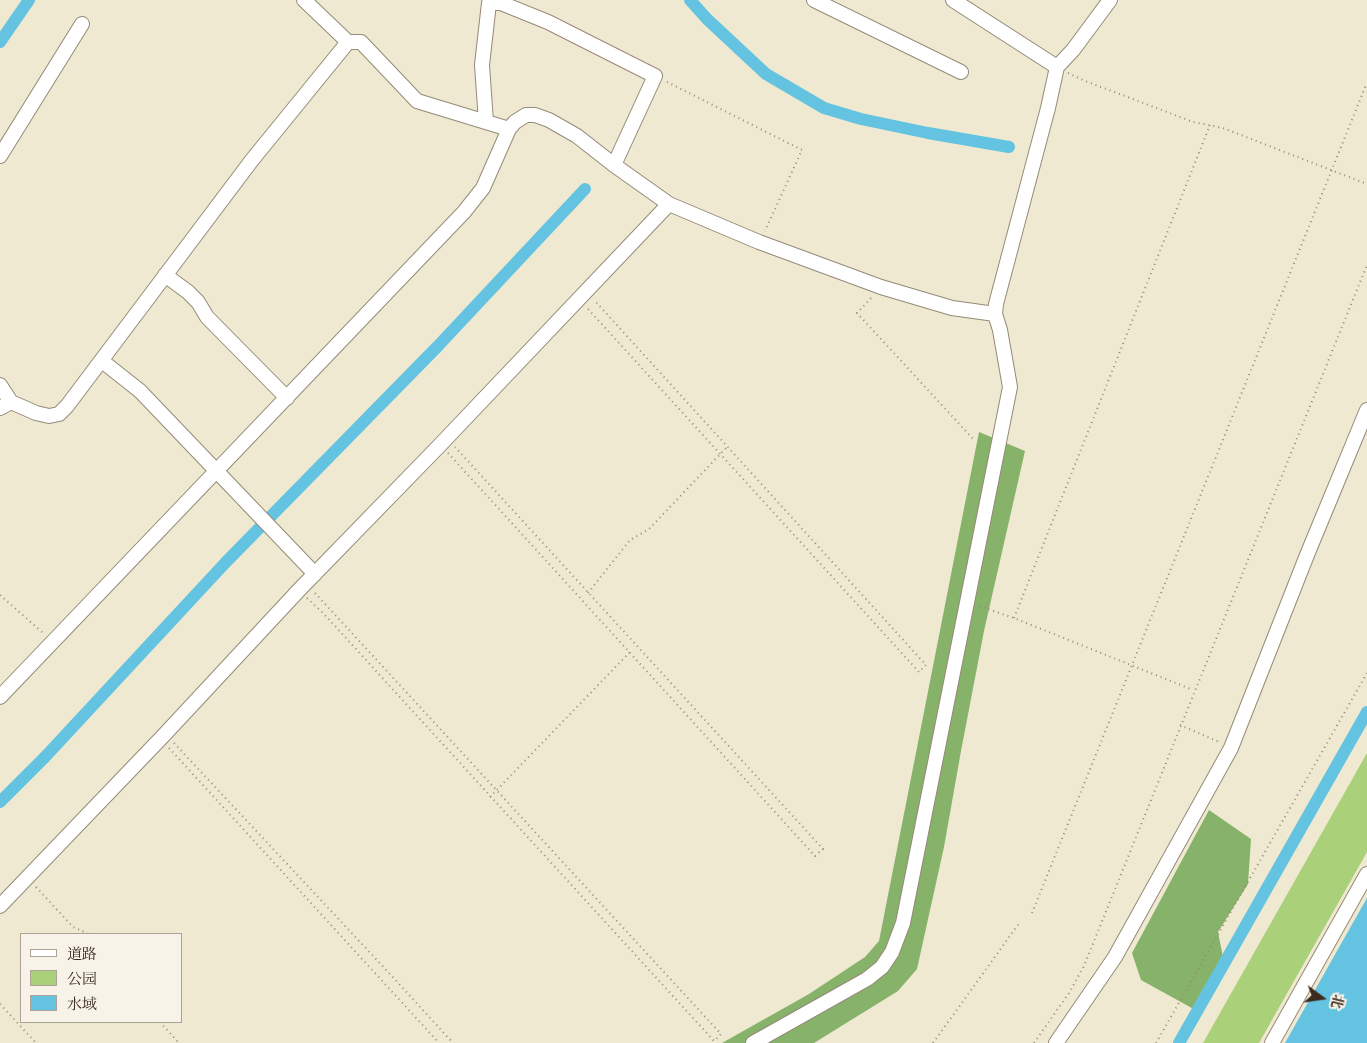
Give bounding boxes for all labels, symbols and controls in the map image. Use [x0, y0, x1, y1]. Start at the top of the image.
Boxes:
legend [20, 933, 182, 1023]
text: 道路 [67, 945, 97, 964]
text: 公园 [67, 970, 97, 989]
north arrow [1297, 973, 1347, 1023]
text: 北 [1326, 993, 1347, 1011]
text: 水域 [67, 995, 97, 1014]

